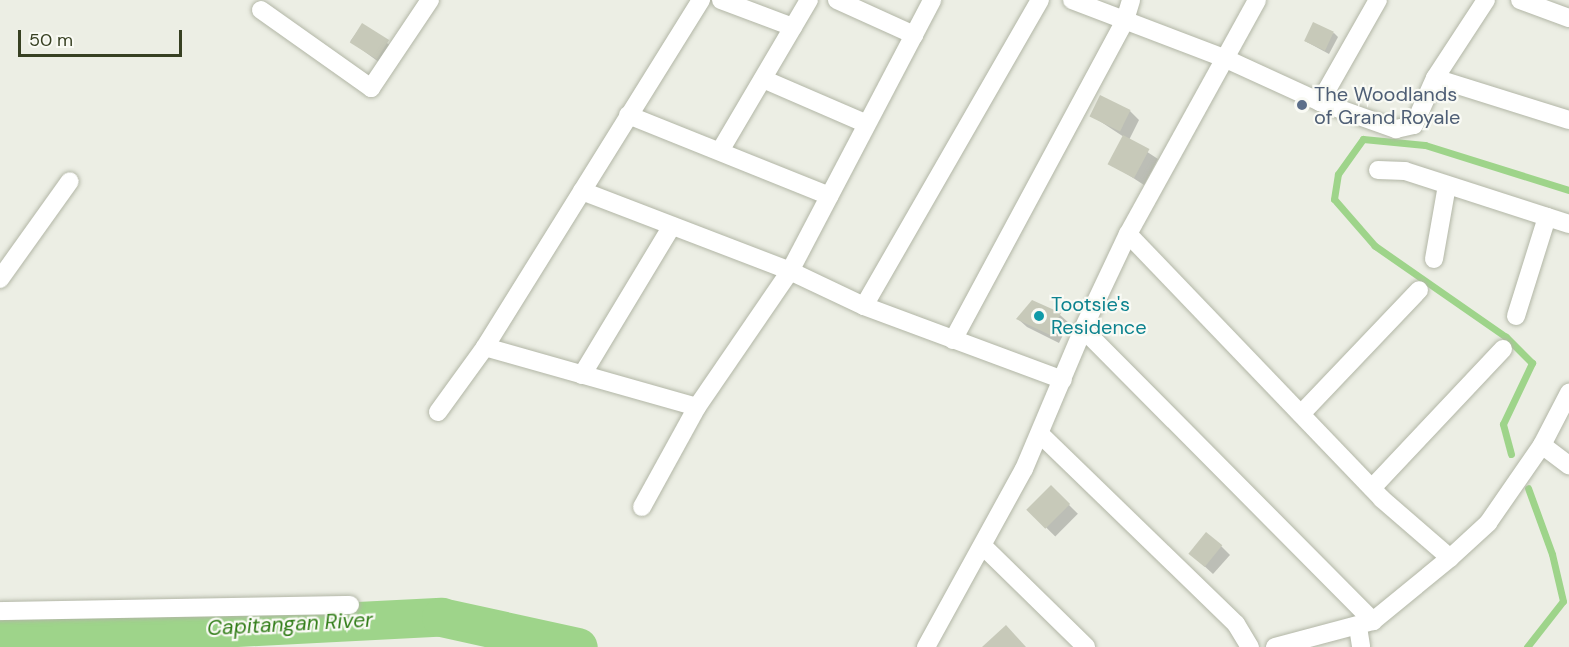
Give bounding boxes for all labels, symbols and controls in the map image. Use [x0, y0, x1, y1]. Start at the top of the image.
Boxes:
scale bar [21, 18, 184, 56]
text: 50 m [29, 28, 73, 52]
place label: The Woodlands of Grand Royale [1314, 82, 1460, 129]
marker: The Woodlands of Grand Royale [1295, 98, 1309, 112]
place label: Tootsie's Residence [1051, 292, 1147, 339]
marker: Tootsie's Residence [1032, 309, 1046, 323]
water label: Capitangan River [206, 607, 374, 641]

